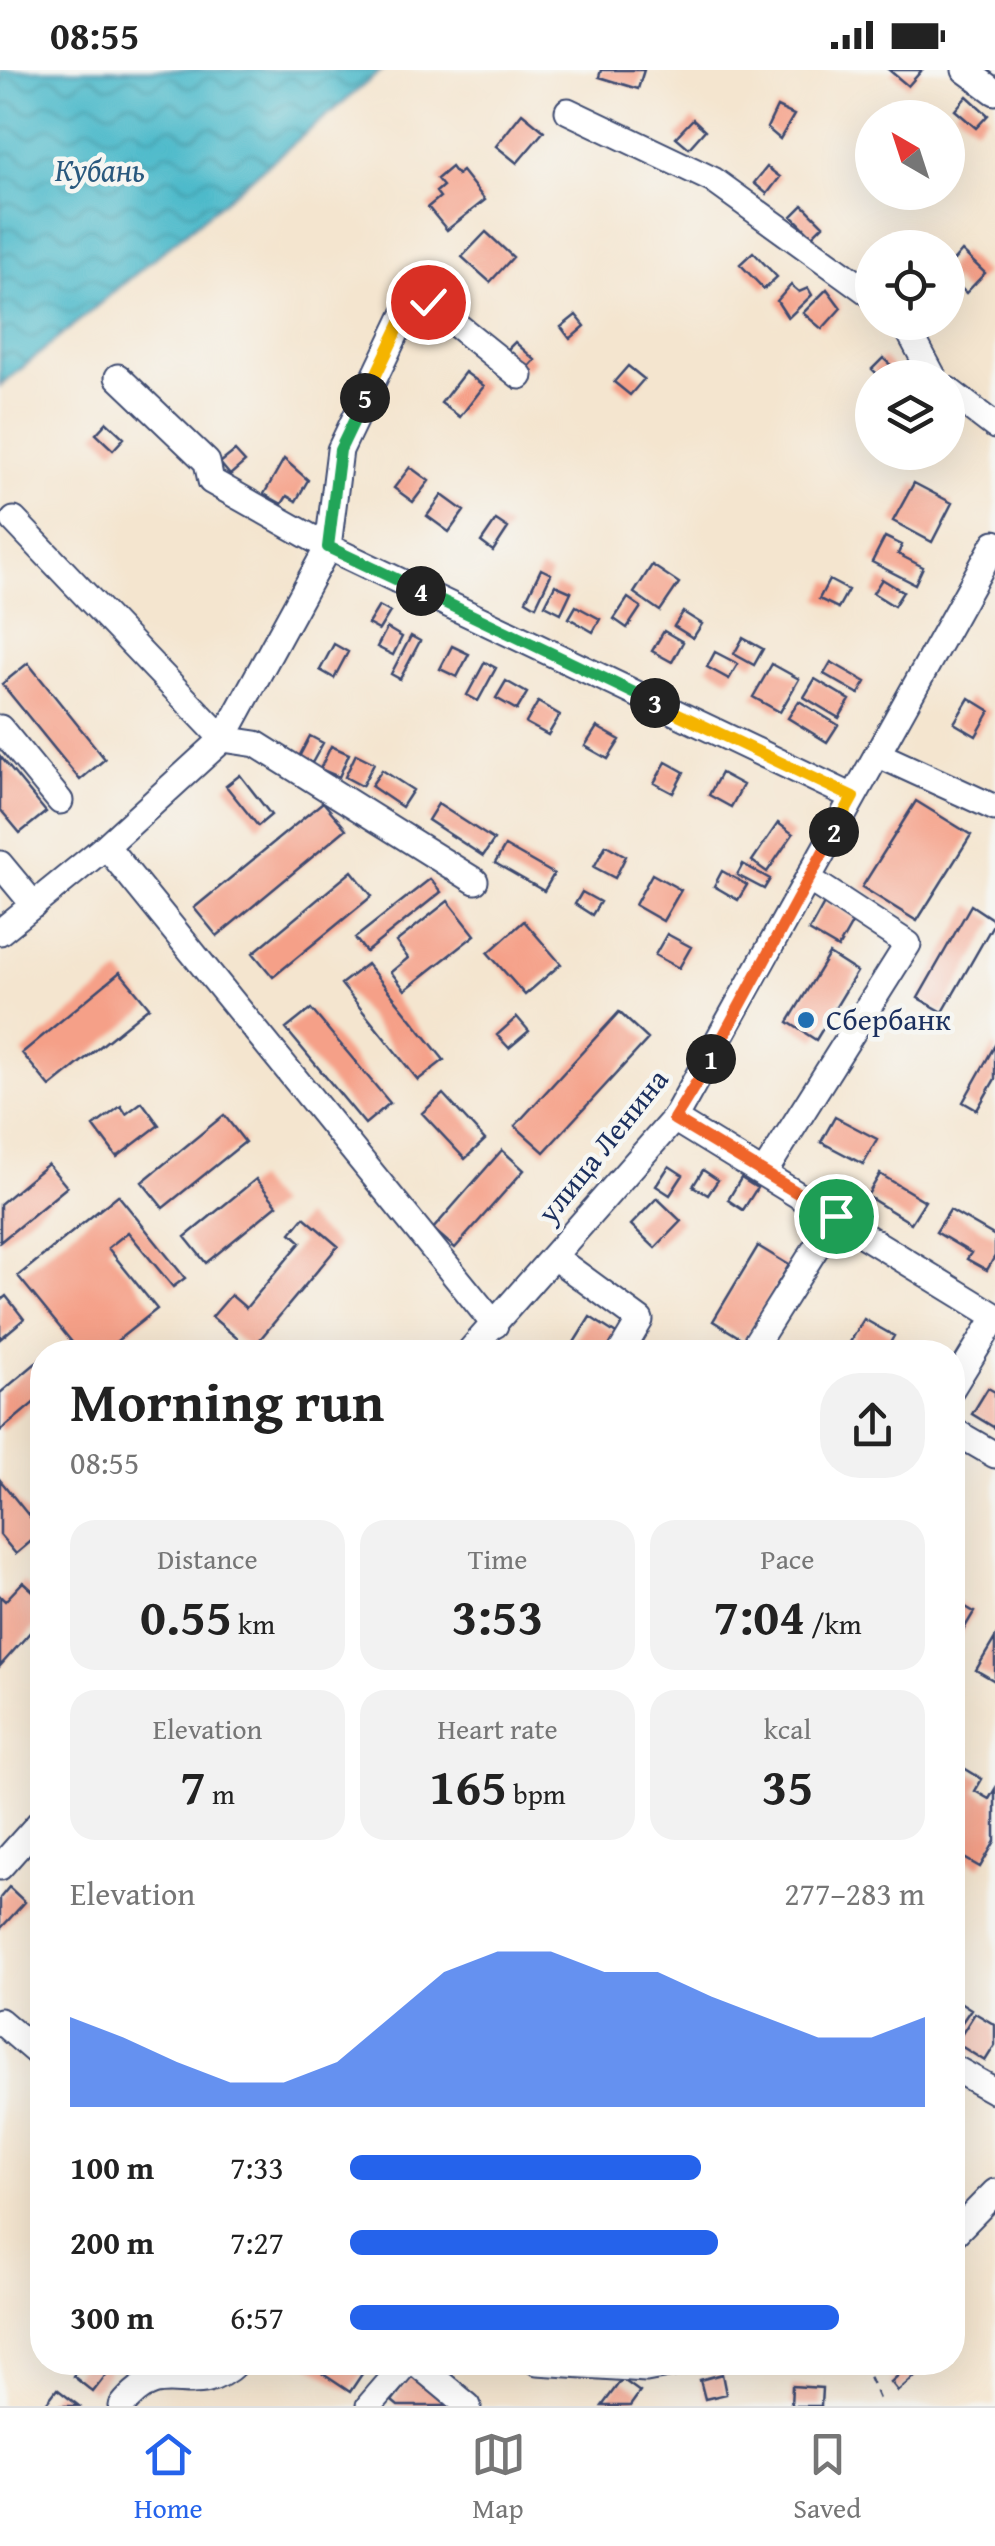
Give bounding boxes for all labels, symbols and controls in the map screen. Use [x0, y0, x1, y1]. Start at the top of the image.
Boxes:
text: 08:55 [50, 7, 140, 63]
north arrow [855, 100, 965, 210]
map controls [855, 100, 965, 470]
water label: Кубань [55, 146, 145, 193]
button: locate [855, 230, 965, 340]
pin [386, 260, 471, 345]
icon: check [401, 275, 456, 330]
button: layers [855, 360, 965, 470]
pin: 5 [340, 373, 390, 423]
text: 5 [358, 377, 372, 418]
pin: 4 [396, 566, 446, 616]
text: 4 [414, 570, 428, 611]
pin: 3 [630, 678, 680, 728]
text: 3 [648, 682, 662, 723]
pin: 2 [809, 807, 859, 857]
text: 2 [827, 811, 841, 852]
place label: Сбербанк [826, 997, 951, 1041]
marker: Сбербанк [795, 1009, 817, 1031]
pin: 1 [686, 1034, 736, 1084]
text: 1 [704, 1038, 718, 1079]
street label: улица Ленина [525, 1058, 679, 1233]
pin [794, 1174, 879, 1259]
icon: arrive [809, 1189, 864, 1244]
text: Morning run [70, 1361, 384, 1441]
button: share [820, 1373, 925, 1478]
text: 08:55 [70, 1439, 139, 1486]
text: Distance [157, 1538, 258, 1579]
text: Time [468, 1538, 527, 1579]
text: Pace [761, 1538, 814, 1579]
text: 0.55 [140, 1579, 232, 1652]
text: 3:53 [452, 1579, 543, 1652]
text: 7:04 [713, 1579, 805, 1652]
text: km [232, 1603, 275, 1644]
text: /km [805, 1603, 862, 1644]
text: Elevation [153, 1708, 262, 1749]
text: Heart rate [437, 1708, 558, 1749]
text: kcal [764, 1708, 811, 1749]
text: 7 [180, 1749, 206, 1822]
text: 165 [429, 1749, 507, 1822]
text: 35 [762, 1749, 813, 1822]
text: m [206, 1773, 235, 1814]
text: bpm [507, 1773, 566, 1814]
text: Elevation [70, 1870, 195, 1917]
text: 277–283 m [784, 1870, 925, 1917]
text: 100 m [70, 2144, 154, 2191]
text: 7:33 [230, 2144, 284, 2191]
text: 200 m [70, 2219, 154, 2266]
text: 7:27 [230, 2219, 284, 2266]
text: 300 m [70, 2294, 154, 2341]
text: 6:57 [230, 2294, 284, 2341]
tab: Home [134, 2427, 203, 2528]
tab: Map [471, 2427, 526, 2528]
tab: Saved [793, 2427, 861, 2528]

